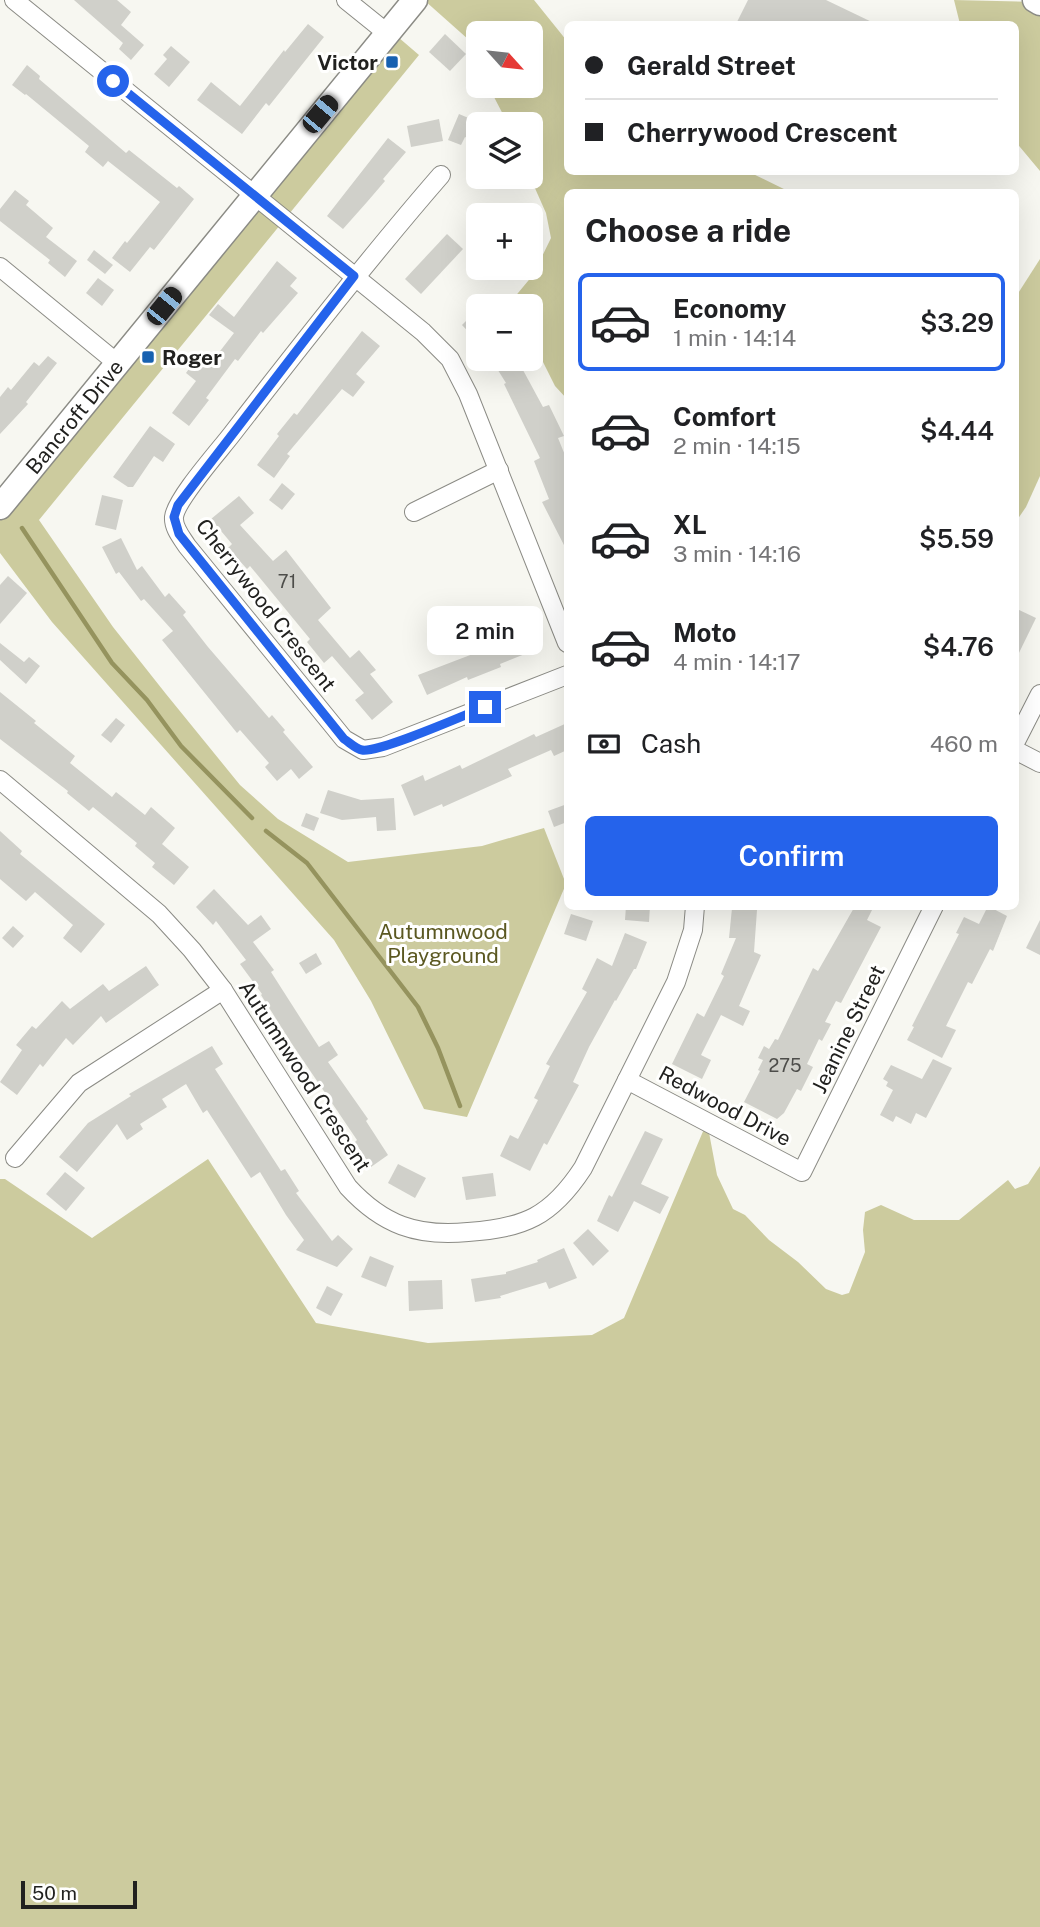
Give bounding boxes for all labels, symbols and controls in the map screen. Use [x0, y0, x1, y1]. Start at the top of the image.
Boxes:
north arrow [466, 21, 542, 98]
map controls [466, 21, 543, 371]
place label: Victor [317, 50, 378, 75]
text: Gerald Street [627, 50, 796, 81]
marker: Victor [384, 54, 400, 70]
route start [97, 65, 129, 97]
car [299, 91, 342, 137]
button: layers [466, 112, 543, 189]
text: Cherrywood Crescent [627, 117, 898, 148]
button: + [466, 203, 543, 280]
text: Choose a ride [585, 212, 791, 249]
car [143, 283, 186, 329]
icon: car [589, 291, 652, 354]
text: Economy [673, 293, 786, 324]
button: − [466, 294, 543, 371]
text: $3.29 [920, 307, 994, 338]
text: 1 min · 14:14 [673, 324, 796, 351]
place label: Roger [162, 345, 222, 370]
marker: Roger [140, 349, 156, 365]
street label: Bancroft Drive [20, 354, 128, 479]
icon: car [589, 399, 652, 462]
text: Comfort [673, 401, 776, 432]
text: $4.44 [920, 415, 994, 446]
text: 2 min · 14:15 [673, 432, 801, 459]
icon: car [589, 507, 652, 570]
text: XL [673, 509, 707, 540]
street label: Cherrywood Crescent [191, 514, 341, 696]
text: $5.59 [919, 523, 994, 554]
text: 3 min · 14:16 [673, 540, 801, 567]
house number: 71 [278, 571, 296, 592]
callout: 2 min [427, 606, 543, 654]
icon: car [589, 615, 652, 678]
text: 2 min [455, 617, 515, 644]
text: Moto [673, 617, 736, 648]
text: $4.76 [923, 631, 994, 662]
text: 4 min · 14:17 [673, 648, 801, 675]
route end [469, 691, 501, 723]
icon: cash [585, 725, 623, 763]
text: Cash [641, 728, 701, 759]
text: 460 m [930, 730, 998, 757]
button: Confirm [585, 816, 998, 896]
park label: Autumnwood Playground [378, 919, 508, 968]
street label: Jeanine Street [806, 961, 890, 1097]
street label: Autumnwood Crescent [234, 976, 376, 1176]
house number: 275 [768, 1055, 802, 1076]
street label: Redwood Drive [655, 1061, 795, 1151]
scale bar [21, 1878, 136, 1910]
text: 50 m [32, 1882, 77, 1904]

